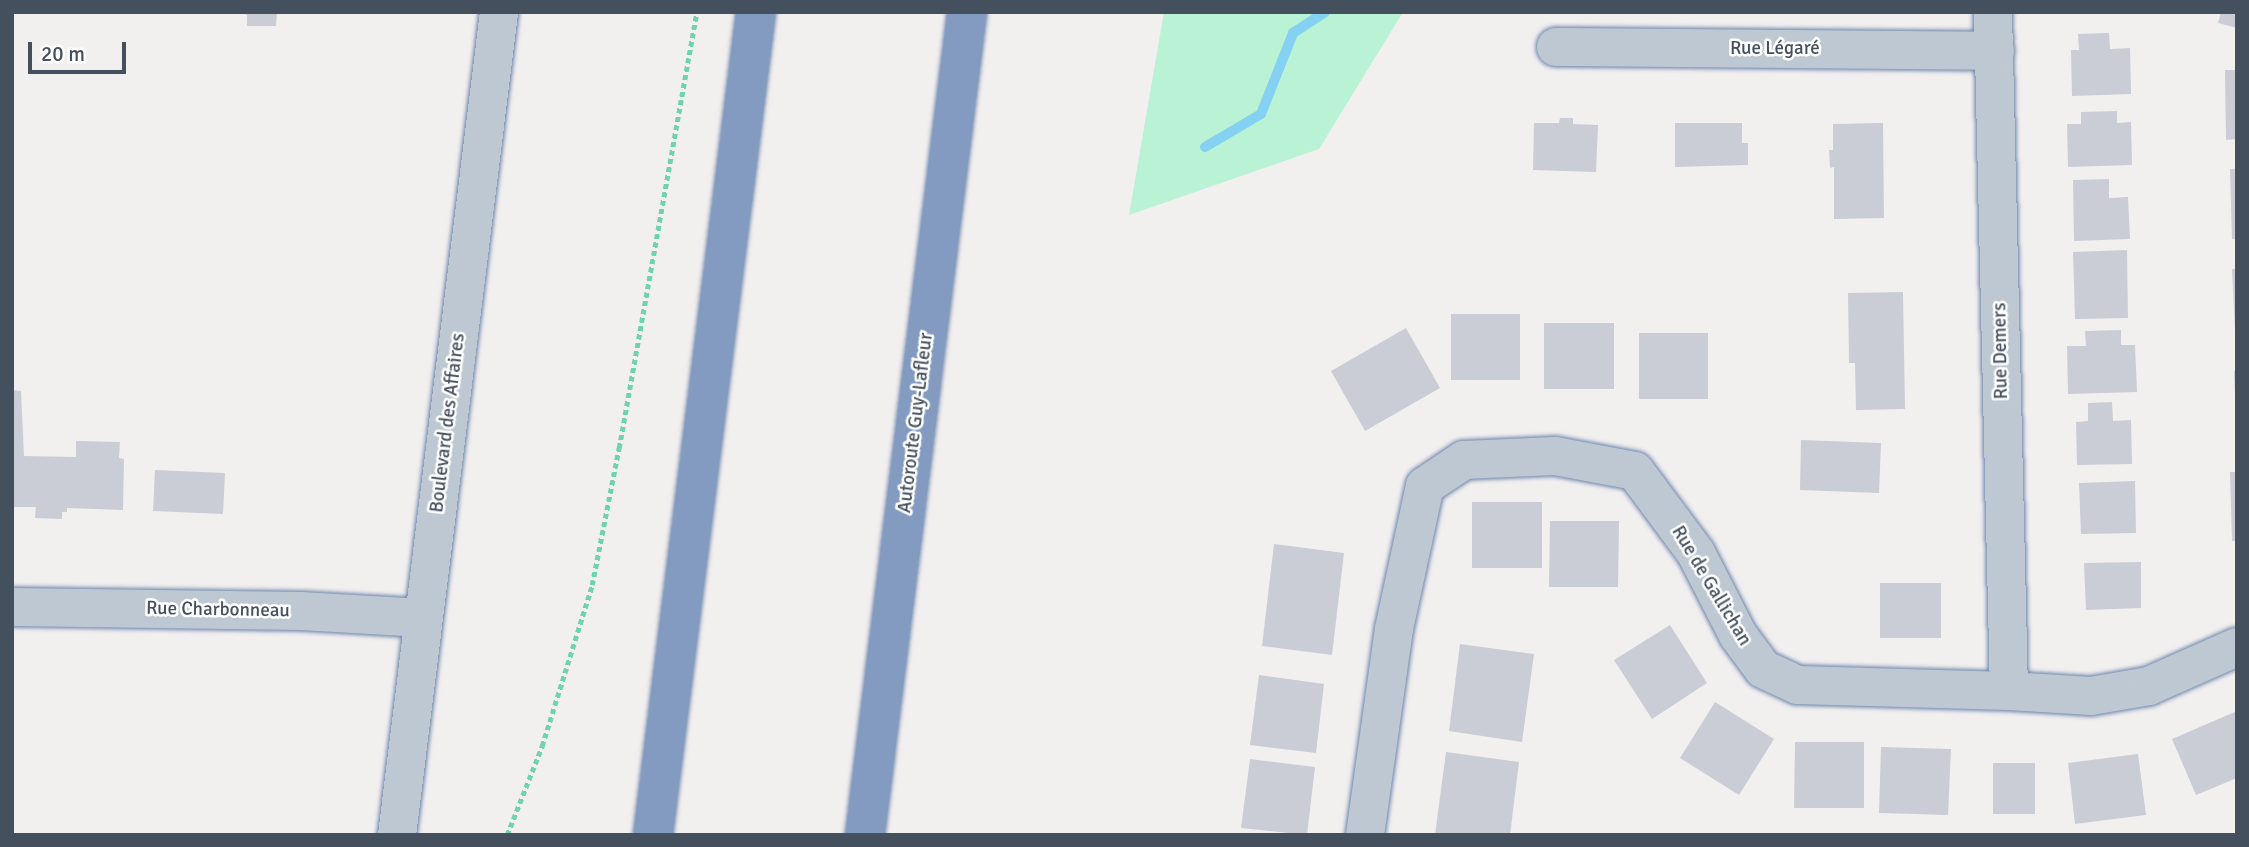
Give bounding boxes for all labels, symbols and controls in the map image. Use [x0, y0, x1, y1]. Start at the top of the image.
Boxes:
scale bar [32, 28, 130, 72]
street label: Rue Légaré [1730, 38, 1820, 60]
text: 20 m [41, 41, 85, 67]
street label: Rue Demers [1989, 302, 2013, 400]
street label: Boulevard des Affaires [426, 332, 470, 514]
street label: Autoroute Guy-Lafleur [894, 332, 938, 514]
street label: Rue de Gallichan [1666, 522, 1756, 650]
street label: Rue Charbonneau [146, 597, 290, 623]

